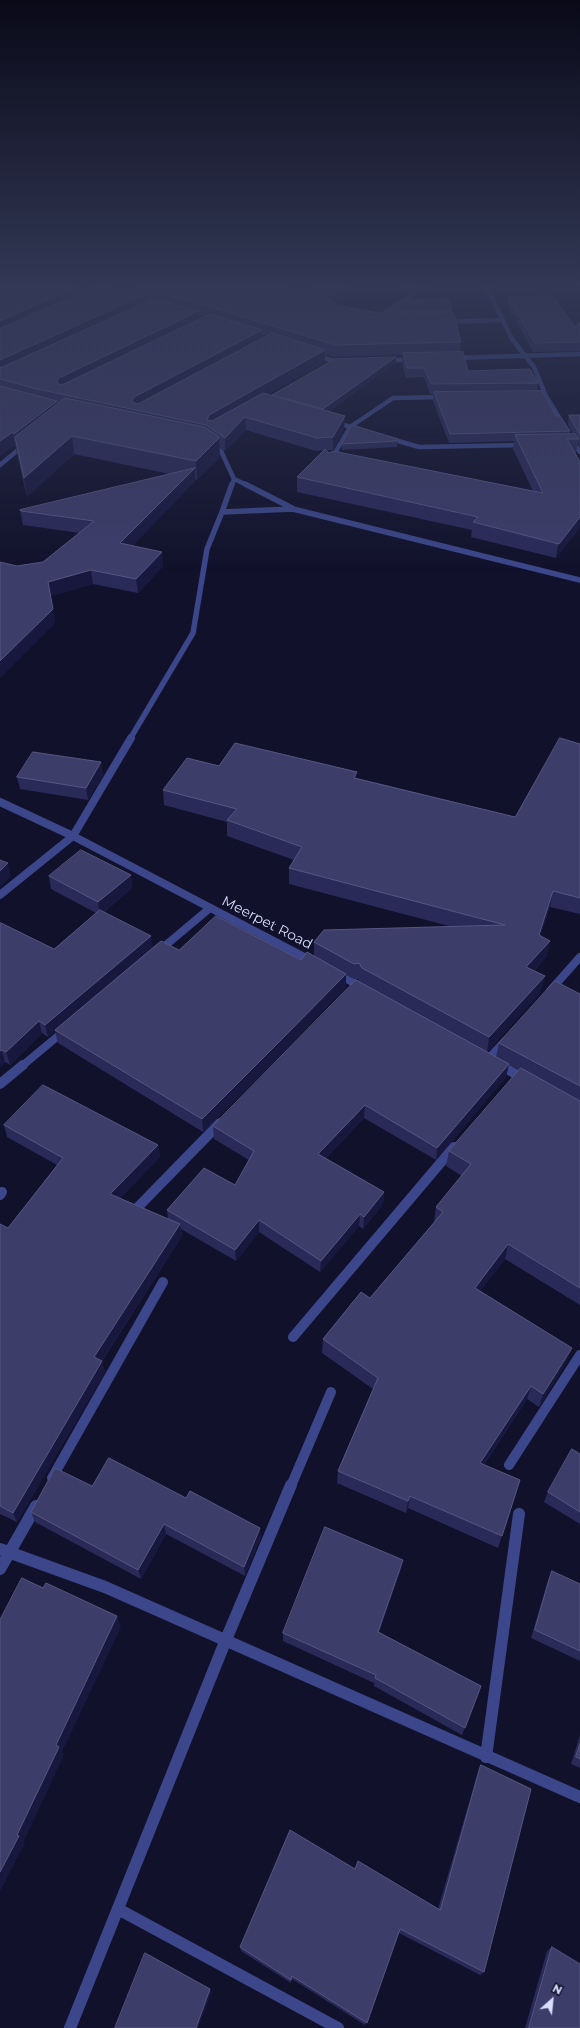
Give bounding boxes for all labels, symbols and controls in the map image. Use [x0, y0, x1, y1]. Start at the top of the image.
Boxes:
street label: Meerpet Road [219, 893, 315, 953]
north arrow [532, 1980, 572, 2020]
text: N [550, 1981, 565, 1998]

